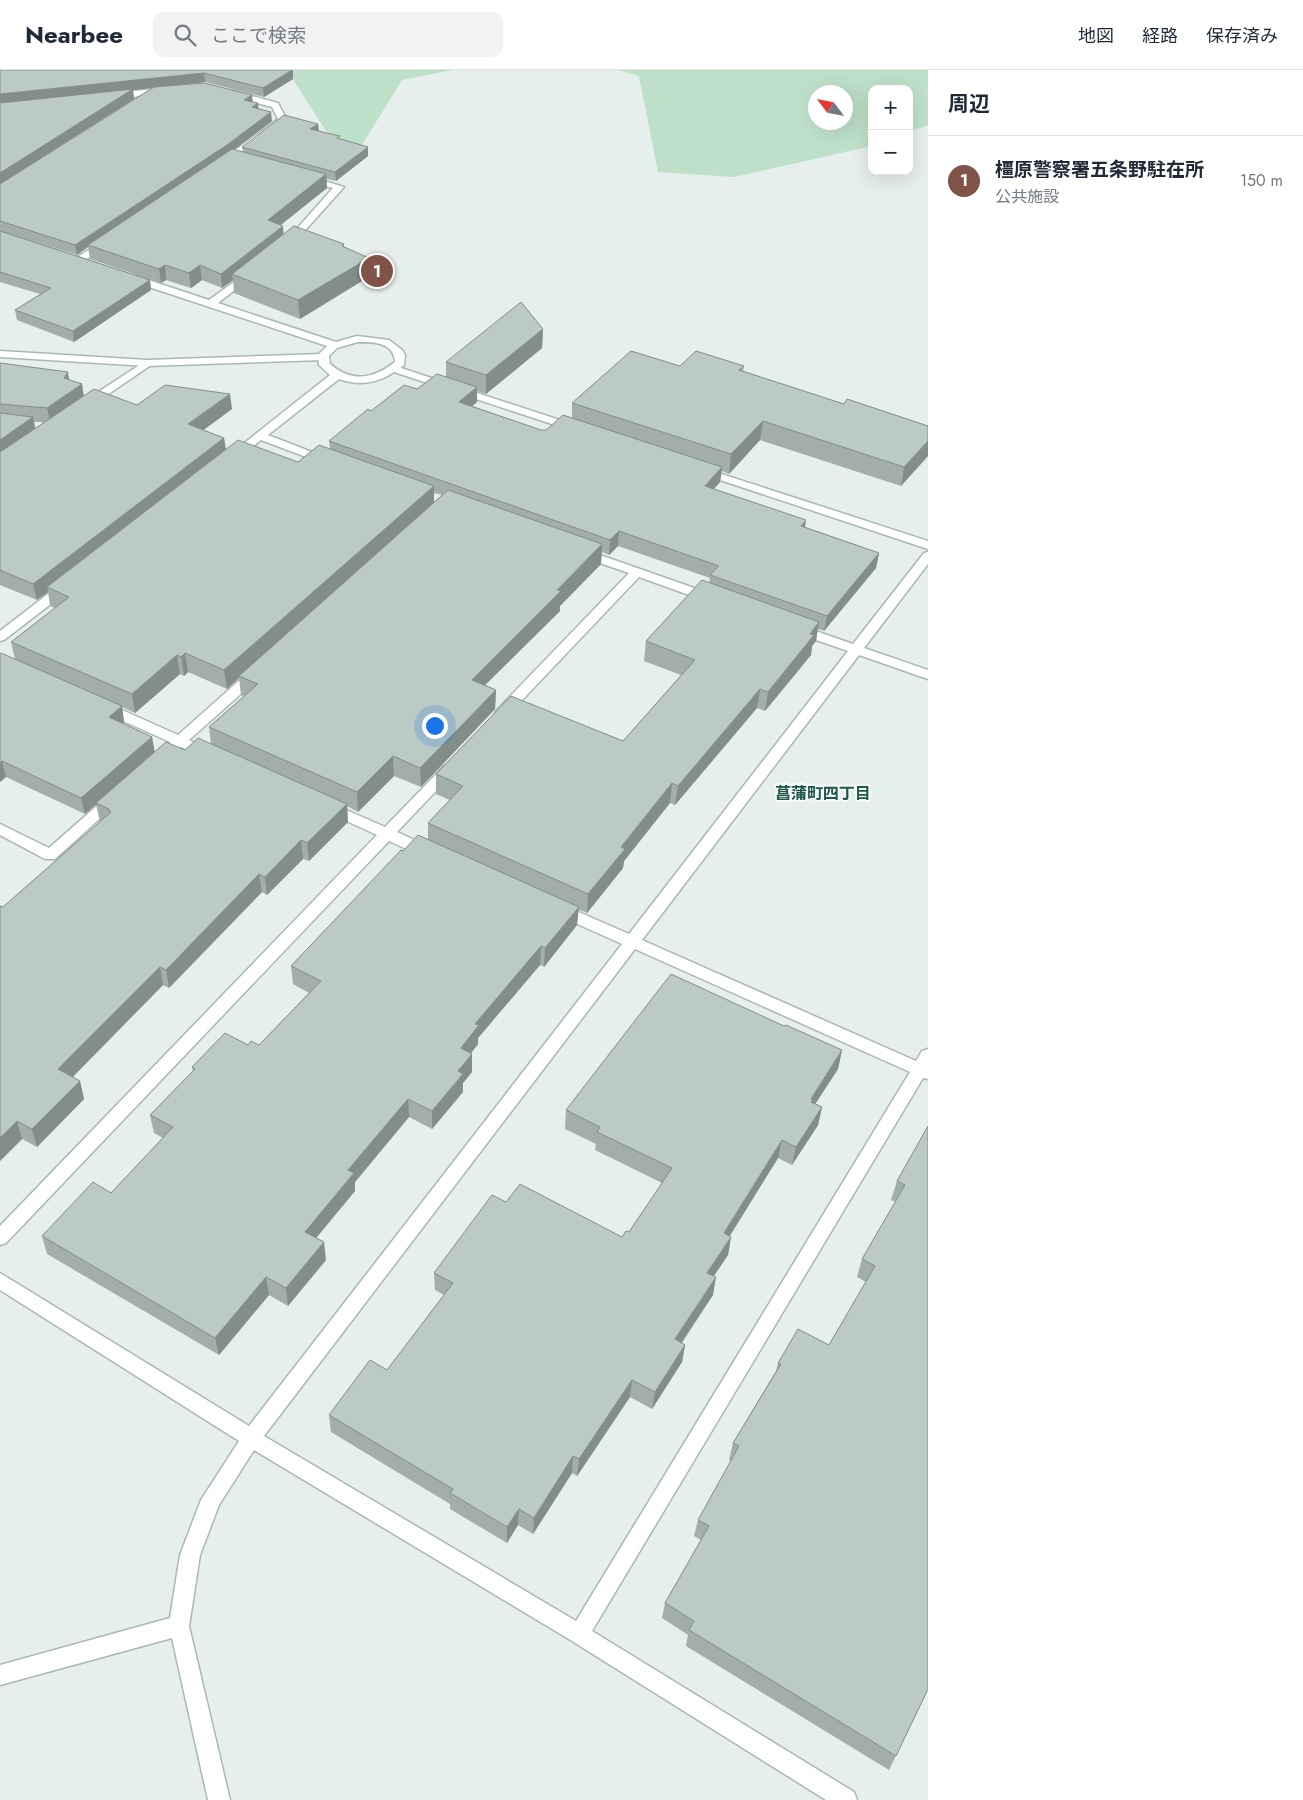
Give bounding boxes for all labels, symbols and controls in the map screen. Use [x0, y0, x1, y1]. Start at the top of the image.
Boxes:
search box [153, 12, 503, 57]
text: Nearbee [25, 17, 123, 52]
icon: search [171, 21, 199, 49]
text: ここで検索 [211, 22, 306, 49]
text: 地図 [1078, 23, 1114, 49]
text: 経路 [1142, 23, 1178, 49]
text: 保存済み [1206, 23, 1278, 49]
north arrow [808, 85, 853, 130]
map controls [868, 85, 913, 175]
button: + [868, 85, 913, 130]
text: 周辺 [948, 89, 990, 119]
button: − [868, 130, 913, 175]
text: 橿原警察署五条野駐在所 [995, 156, 1204, 183]
text: 1 [960, 169, 968, 192]
text: 150 m [1240, 169, 1283, 192]
text: 公共施設 [995, 185, 1059, 208]
pin: 1 [361, 252, 393, 290]
your location [422, 713, 448, 739]
district label: 菖蒲町四丁目 [775, 782, 871, 805]

